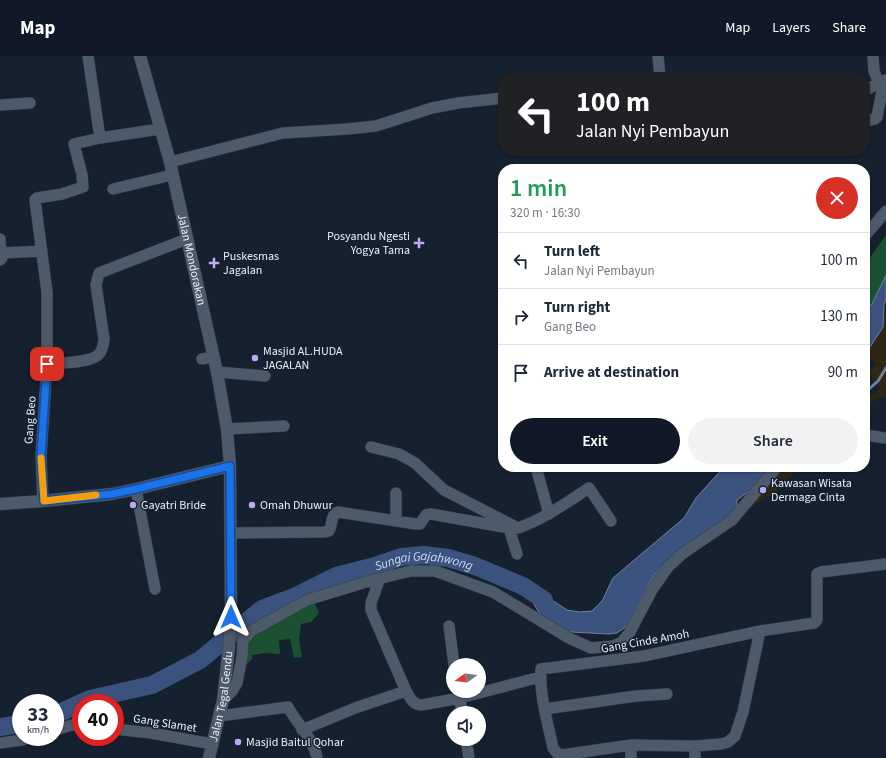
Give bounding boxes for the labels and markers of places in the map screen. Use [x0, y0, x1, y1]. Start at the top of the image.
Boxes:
place label: Posyandu Ngesti Yogya Tama [327, 228, 410, 259]
marker: Posyandu Ngesti Yogya Tama [413, 237, 425, 249]
place label: Puskesmas Jagalan [223, 248, 279, 279]
marker: Puskesmas Jagalan [208, 257, 220, 269]
place label: Masjid AL.HUDA JAGALAN [263, 343, 343, 374]
pin [30, 347, 64, 381]
marker: Masjid AL.HUDA JAGALAN [250, 353, 260, 363]
place label: Kawasan Wisata Dermaga Cinta [771, 475, 852, 506]
marker: Kawasan Wisata Dermaga Cinta [758, 485, 768, 495]
place label: Gayatri Bride [141, 497, 206, 514]
place label: Omah Dhuwur [260, 497, 333, 514]
marker: Gayatri Bride [128, 500, 138, 510]
marker: Omah Dhuwur [247, 500, 257, 510]
place label: Masjid Baitul Qohar [246, 734, 345, 751]
marker: Masjid Baitul Qohar [233, 737, 243, 747]

